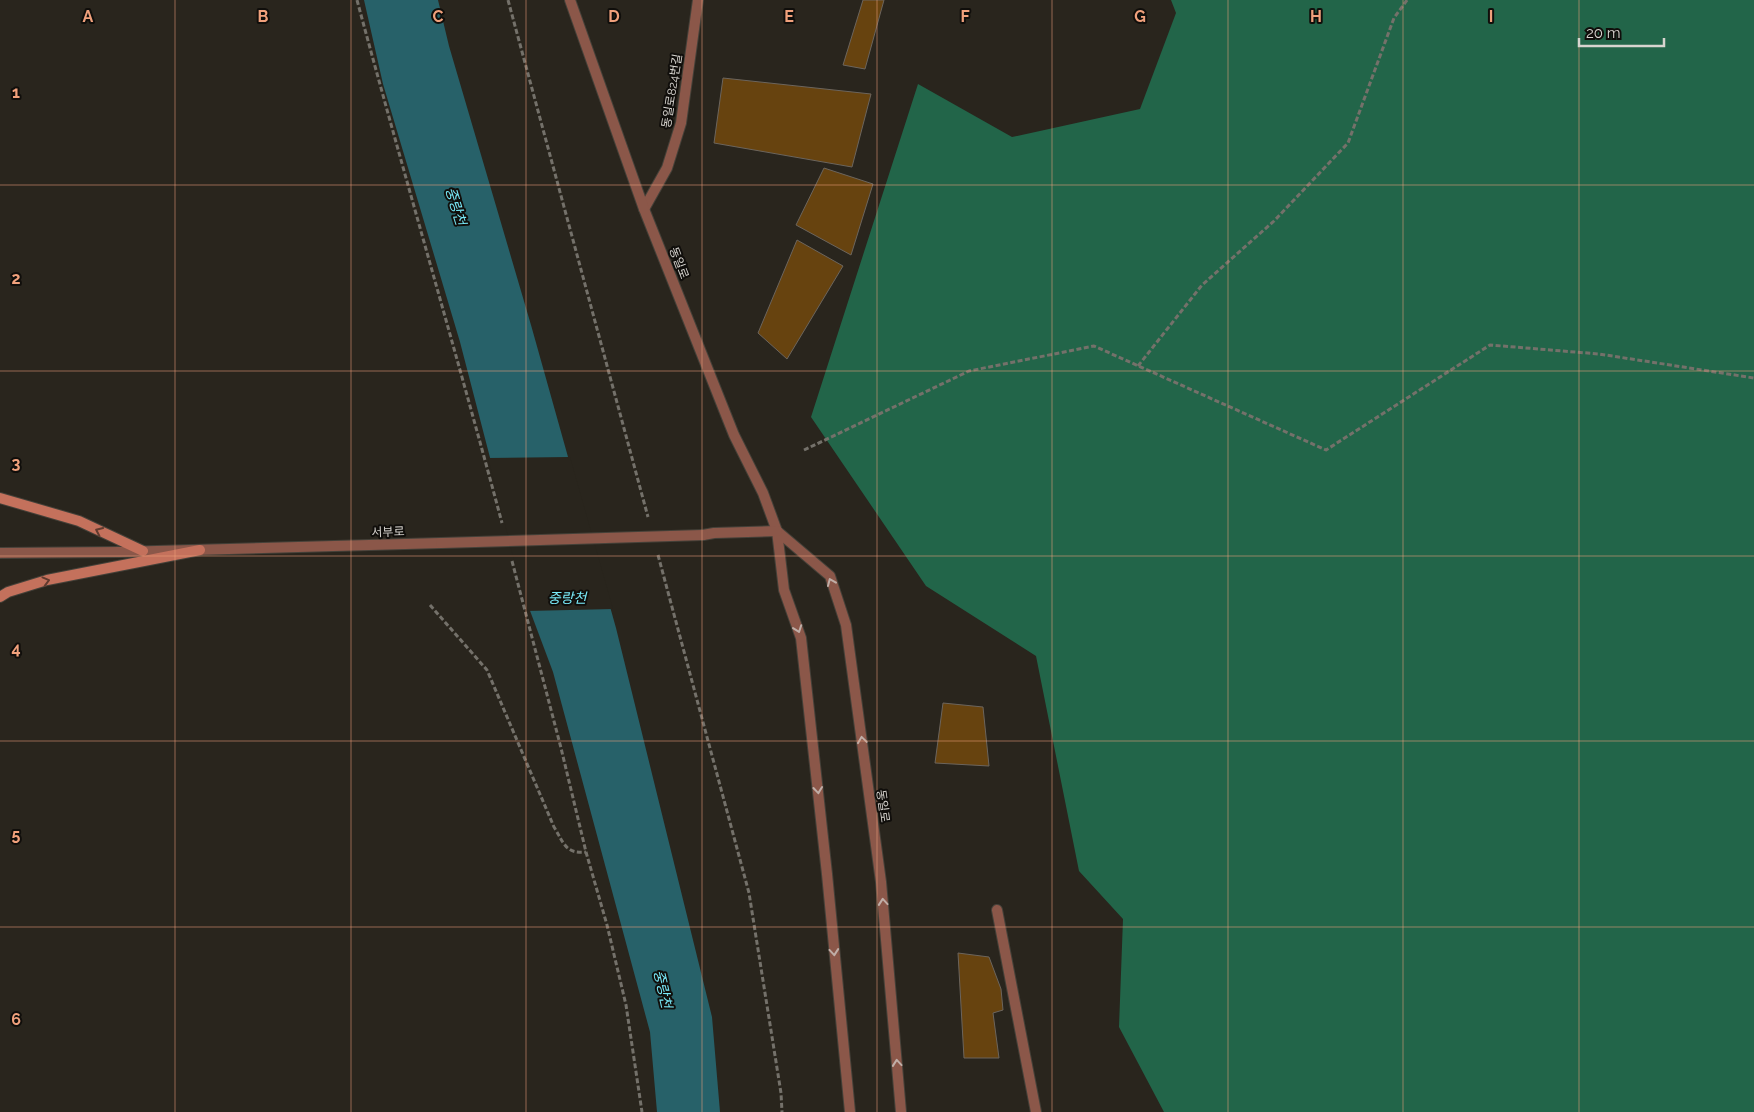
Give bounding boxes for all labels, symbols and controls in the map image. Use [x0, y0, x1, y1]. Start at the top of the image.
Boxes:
text: A [83, 7, 94, 26]
text: B [258, 7, 269, 26]
text: C [433, 7, 444, 26]
text: D [608, 7, 620, 26]
text: E [784, 7, 794, 26]
text: F [960, 7, 970, 26]
text: G [1134, 7, 1146, 26]
text: H [1310, 7, 1322, 26]
text: I [1489, 7, 1493, 26]
scale bar [1579, 15, 1664, 47]
text: 20 m [1586, 24, 1621, 42]
street label: 동일로824번길 [659, 53, 685, 129]
text: 1 [12, 83, 20, 102]
water label: 중랑천 [443, 185, 470, 228]
street label: 동일로 [667, 245, 691, 281]
text: 2 [11, 269, 21, 288]
text: 3 [12, 454, 21, 473]
street label: 서부로 [371, 524, 405, 540]
one-way arrow [95, 526, 104, 537]
one-way arrow [41, 576, 49, 586]
one-way arrow [827, 578, 837, 587]
water label: 중랑천 [548, 590, 587, 606]
one-way arrow [792, 624, 802, 633]
text: 4 [11, 639, 21, 658]
one-way arrow [857, 736, 868, 744]
one-way arrow [812, 787, 823, 795]
street label: 동일로 [874, 789, 892, 823]
text: 5 [12, 825, 21, 844]
one-way arrow [878, 897, 889, 905]
one-way arrow [829, 948, 840, 956]
water label: 중랑천 [651, 968, 675, 1011]
text: 6 [11, 1010, 21, 1029]
one-way arrow [892, 1059, 903, 1067]

